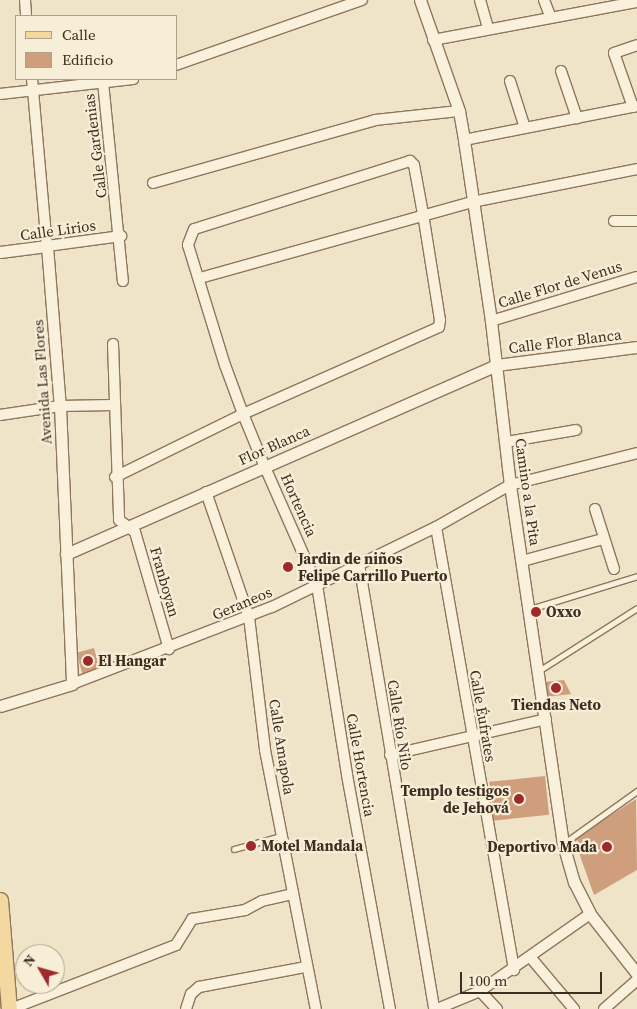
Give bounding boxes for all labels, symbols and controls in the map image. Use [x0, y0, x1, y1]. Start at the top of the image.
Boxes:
legend [15, 15, 178, 80]
text: Calle [62, 24, 96, 45]
text: Edificio [62, 49, 113, 70]
street label: Calle Gardenias [80, 93, 110, 199]
street label: Calle Lirios [19, 216, 97, 244]
street label: Calle Flor de Venus [496, 257, 624, 311]
street label: Avenida Las Flores [29, 319, 55, 445]
street label: Calle Flor Blanca [508, 325, 622, 357]
street label: Flor Blanca [235, 421, 313, 469]
street label: Camino a la Pita [512, 437, 544, 547]
street label: Hortencia [277, 471, 321, 539]
street label: Franboyan [146, 545, 184, 619]
place label: Jardin de niños Felipe Carrillo Puerto [298, 549, 448, 584]
marker: Jardin de niños Felipe Carrillo Puerto [282, 561, 294, 573]
street label: Geraneos [209, 582, 275, 624]
place label: Oxxo [546, 603, 581, 621]
marker: Oxxo [530, 606, 542, 618]
place label: El Hangar [98, 652, 166, 670]
marker: El Hangar [82, 655, 94, 667]
street label: Calle Éufrates [466, 669, 500, 763]
street label: Calle Río Nilo [384, 678, 416, 772]
marker: Tiendas Neto [550, 682, 562, 694]
place label: Tiendas Neto [511, 696, 601, 714]
street label: Calle Amapola [266, 698, 298, 796]
street label: Calle Hortencia [343, 712, 379, 818]
place label: Templo testigos de Jehová [401, 781, 509, 816]
marker: Templo testigos de Jehová [513, 793, 525, 805]
place label: Motel Mandala [261, 837, 363, 855]
place label: Deportivo Mada [487, 838, 597, 856]
marker: Motel Mandala [245, 840, 257, 852]
marker: Deportivo Mada [601, 841, 613, 853]
north arrow [15, 944, 65, 994]
text: N [18, 950, 40, 971]
scale bar [462, 962, 604, 994]
text: 100 m [468, 970, 508, 991]

